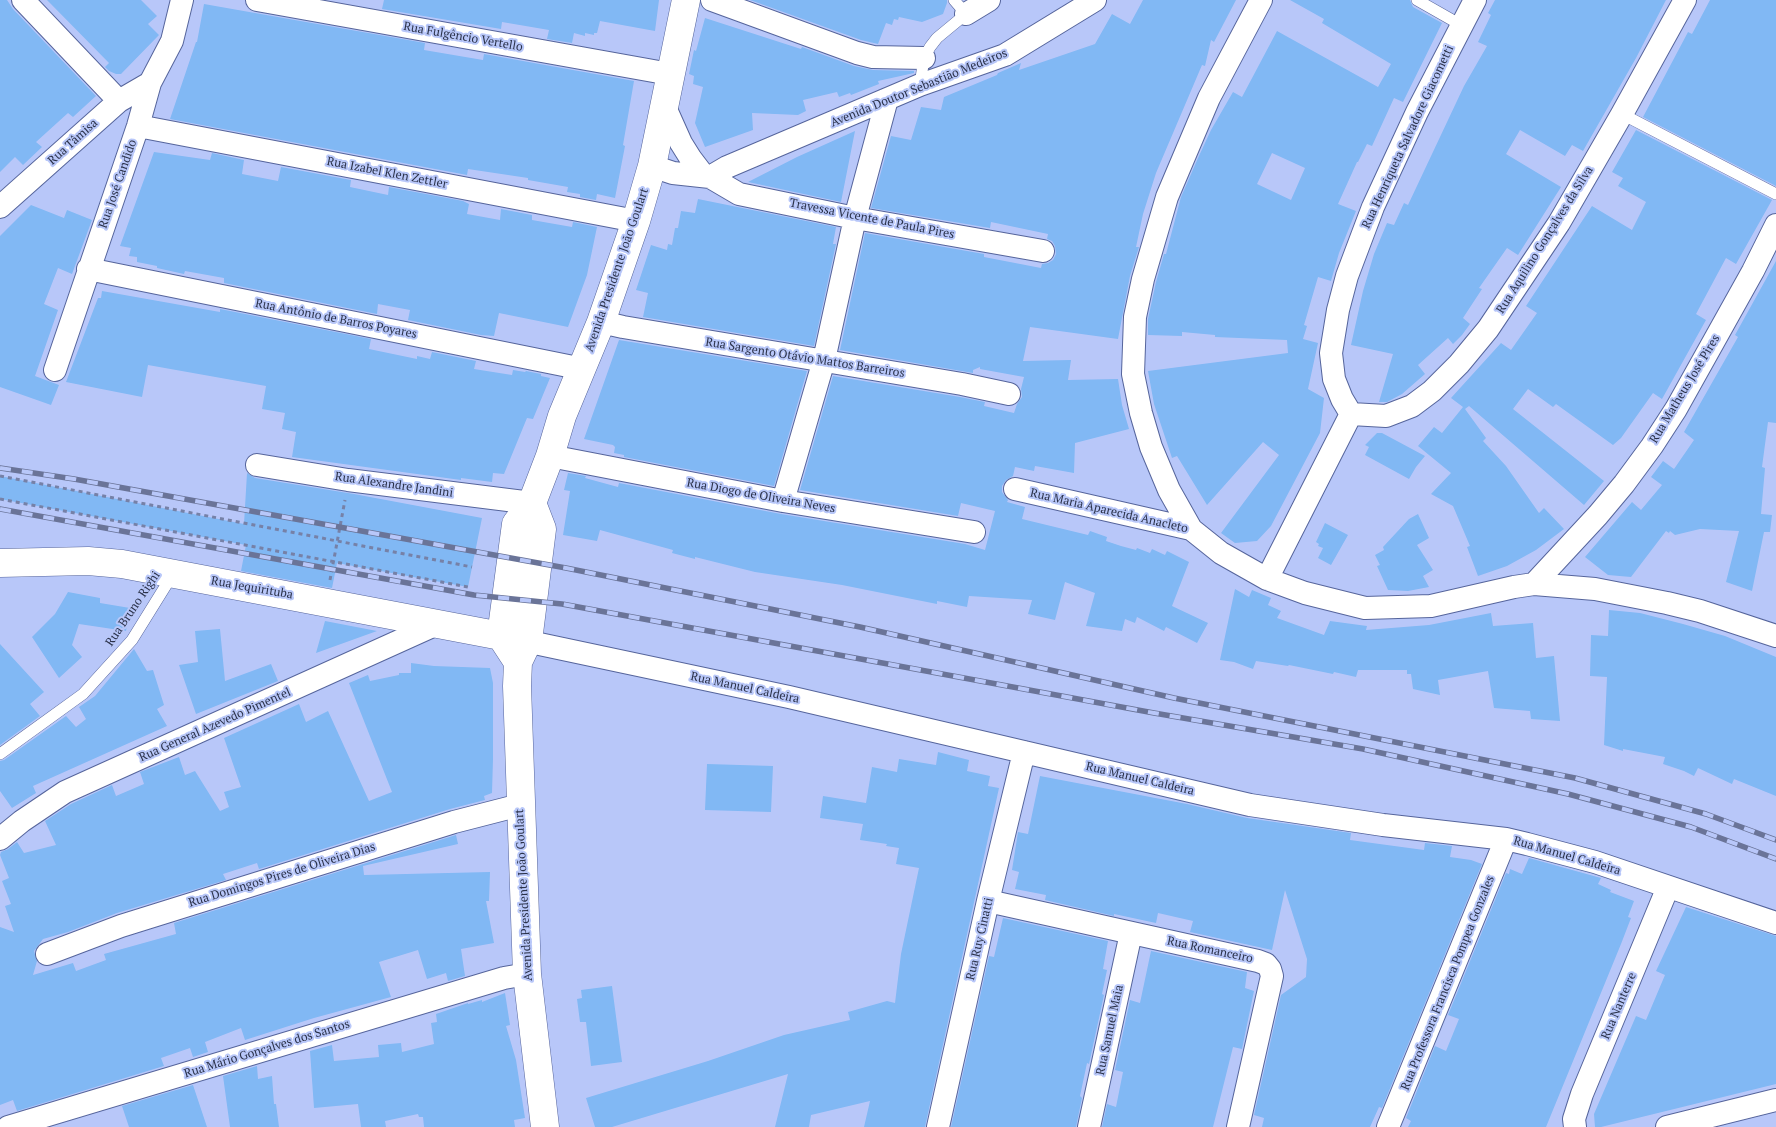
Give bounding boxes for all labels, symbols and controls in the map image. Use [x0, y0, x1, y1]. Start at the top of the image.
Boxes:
street label: Rua Fulgêncio Vertello [402, 19, 524, 55]
street label: Rua Henriqueta Salvadore Giacometti [1359, 43, 1457, 231]
street label: Avenida Doutor Sebastião Medeiros [829, 46, 1009, 130]
street label: Rua Tâmisa [45, 116, 101, 168]
street label: Rua José Candido [96, 138, 140, 230]
street label: Rua Izabel Klen Zettler [326, 154, 448, 192]
street label: Rua Aquilino Gonçalves da Silva [1494, 164, 1596, 316]
street label: Avenida Presidente João Goulart [582, 186, 652, 354]
street label: Travessa Vicente de Paula Pires [788, 196, 956, 242]
street label: Rua Antônio de Barros Poyares [254, 296, 418, 342]
street label: Rua Matheus José Pires [1647, 332, 1723, 446]
street label: Rua Sargento Otávio Mattos Barreiros [704, 335, 906, 381]
street label: Rua Alexandre Jandini [334, 470, 454, 500]
street label: Rua Diogo de Oliveira Neves [686, 476, 836, 516]
street label: Rua Maria Aparecida Anacleto [1029, 486, 1189, 536]
street label: Rua Bruno Righi [103, 569, 163, 649]
street label: Rua Jequirituba [210, 574, 294, 602]
street label: Rua Manuel Caldeira [689, 669, 801, 707]
street label: Rua General Azevedo Pimentel [137, 685, 293, 765]
street label: Rua Manuel Caldeira [1084, 760, 1196, 798]
street label: Avenida Presidente João Goulart [512, 809, 536, 981]
street label: Rua Manuel Caldeira [1512, 834, 1622, 878]
street label: Rua Domingos Pires de Oliveira Dias [187, 840, 377, 910]
street label: Rua Professora Francisca Pompea Gonzales [1398, 874, 1498, 1092]
street label: Rua Ruy Cinatti [964, 896, 996, 982]
street label: Rua Romanceiro [1166, 934, 1254, 966]
street label: Rua Nanterre [1598, 970, 1640, 1042]
street label: Rua Samuel Maia [1093, 984, 1127, 1076]
street label: Rua Mário Gonçalves dos Santos [182, 1017, 352, 1081]

